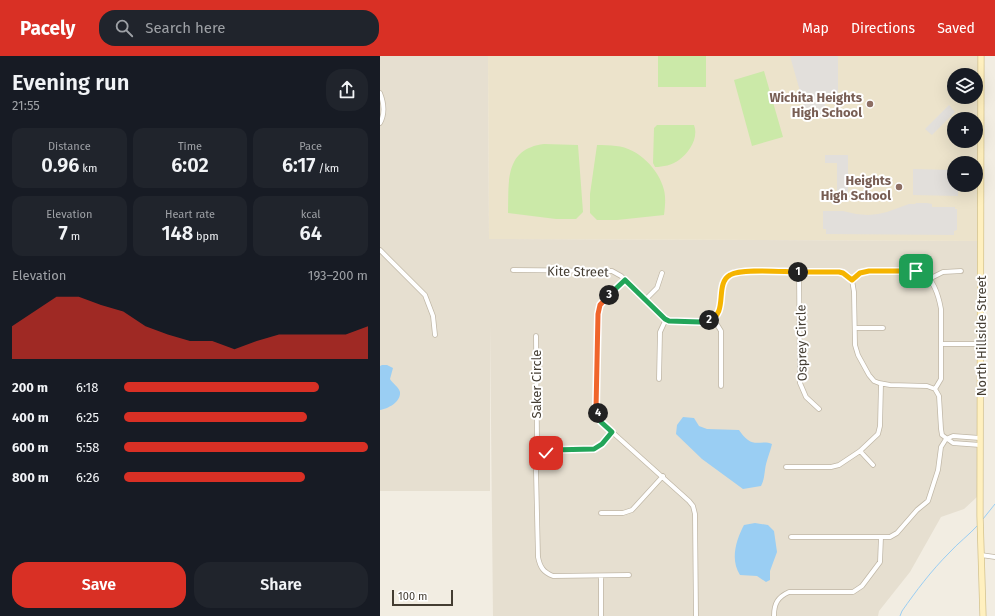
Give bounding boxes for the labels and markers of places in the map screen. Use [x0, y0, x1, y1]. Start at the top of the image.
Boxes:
place label: Wichita Heights High School [769, 90, 863, 120]
marker: Wichita Heights High School [865, 99, 875, 109]
place label: Heights High School [821, 173, 892, 203]
marker: Heights High School [894, 182, 904, 192]
pin [899, 254, 933, 288]
pin: 1 [788, 262, 808, 282]
pin: 3 [599, 285, 619, 305]
pin: 2 [699, 310, 719, 330]
pin: 4 [588, 403, 608, 423]
pin [529, 436, 563, 470]

